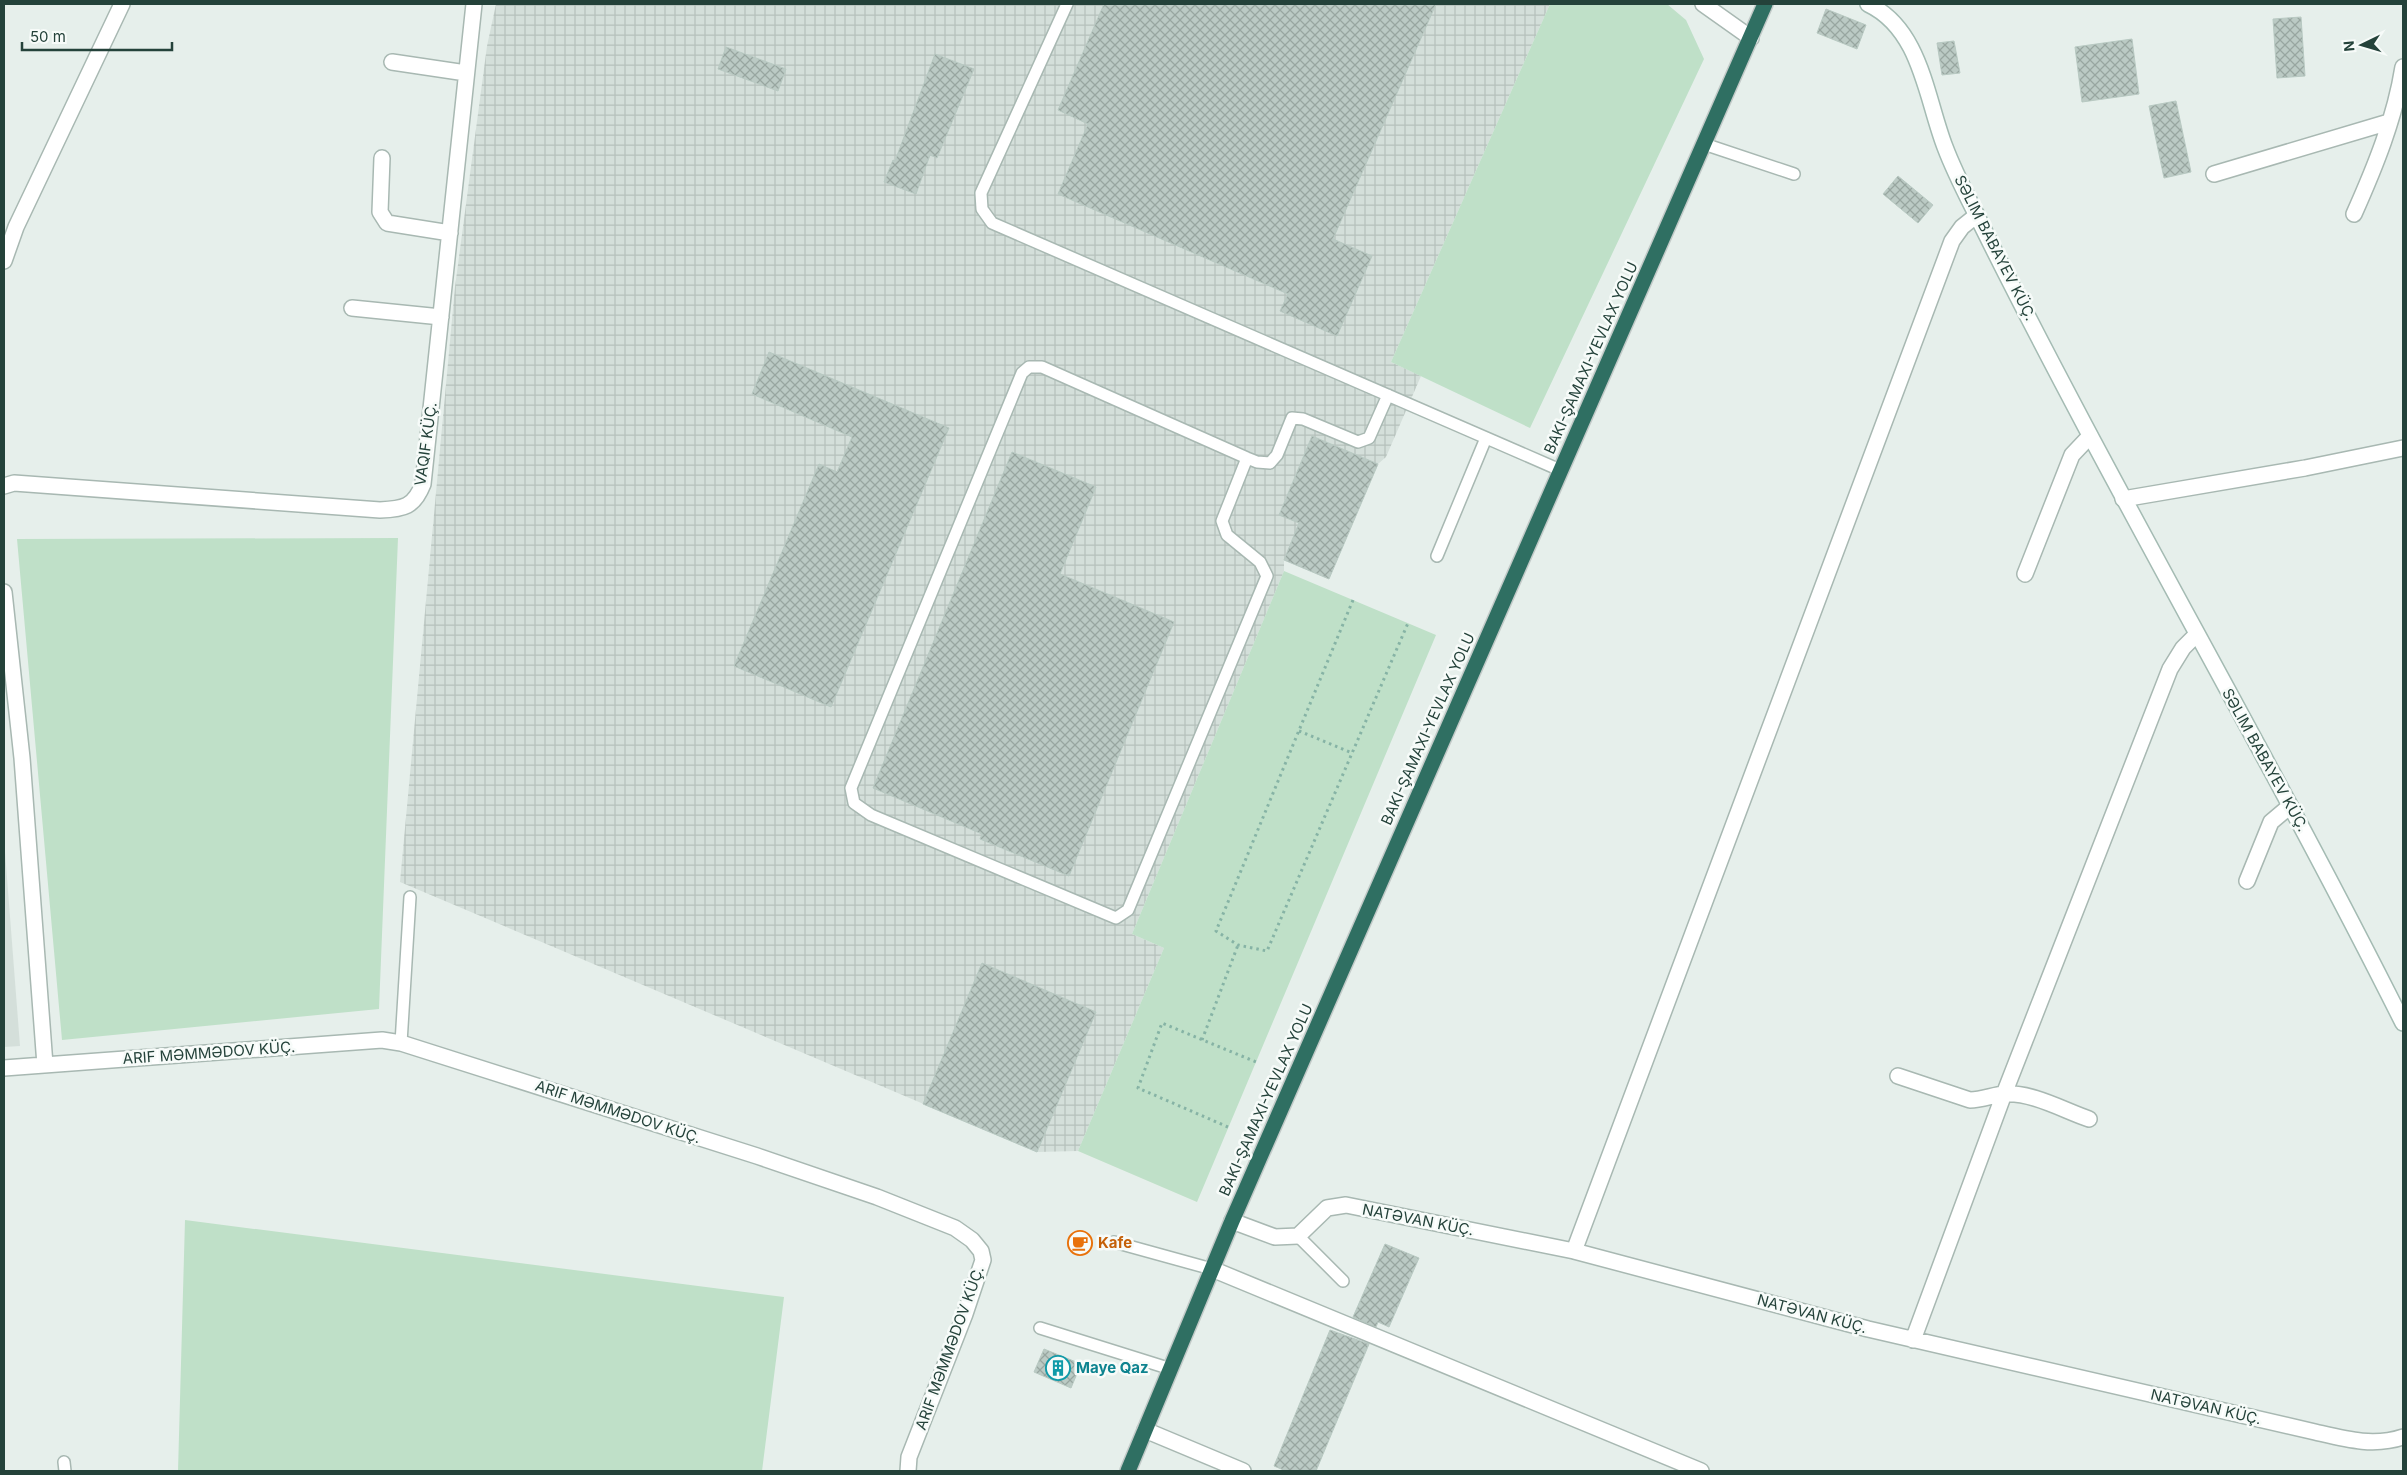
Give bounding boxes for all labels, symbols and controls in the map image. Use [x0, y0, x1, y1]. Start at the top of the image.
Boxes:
scale bar [22, 20, 172, 52]
north arrow [2337, 20, 2387, 70]
text: 50 m [30, 27, 66, 46]
text: N [2340, 40, 2357, 52]
street label: SƏLIM BABAYEV KÜÇ. [1951, 172, 2040, 324]
street label: BAKI-ŞAMAXI-YEVLAX YOLU [1539, 259, 1642, 457]
street label: VAQIF KÜÇ. [410, 401, 441, 487]
street label: BAKI-ŞAMAXI-YEVLAX YOLU [1376, 630, 1479, 828]
street label: SƏLIM BABAYEV KÜÇ. [2218, 685, 2313, 835]
street label: BAKI-ŞAMAXI-YEVLAX YOLU [1214, 1001, 1317, 1199]
street label: ARIF MƏMMƏDOV KÜÇ. [122, 1037, 296, 1068]
street label: ARIF MƏMMƏDOV KÜÇ. [533, 1076, 703, 1147]
street label: NATƏVAN KÜÇ. [1361, 1199, 1475, 1240]
cafe icon: Kafe [1067, 1230, 1093, 1256]
place label: Kafe [1098, 1233, 1132, 1252]
street label: ARIF MƏMMƏDOV KÜÇ. [911, 1263, 988, 1432]
street label: NATƏVAN KÜÇ. [1755, 1290, 1869, 1337]
building icon: Maye Qaz [1045, 1355, 1071, 1381]
place label: Maye Qaz [1076, 1358, 1149, 1377]
street label: NATƏVAN KÜÇ. [2149, 1385, 2263, 1428]

